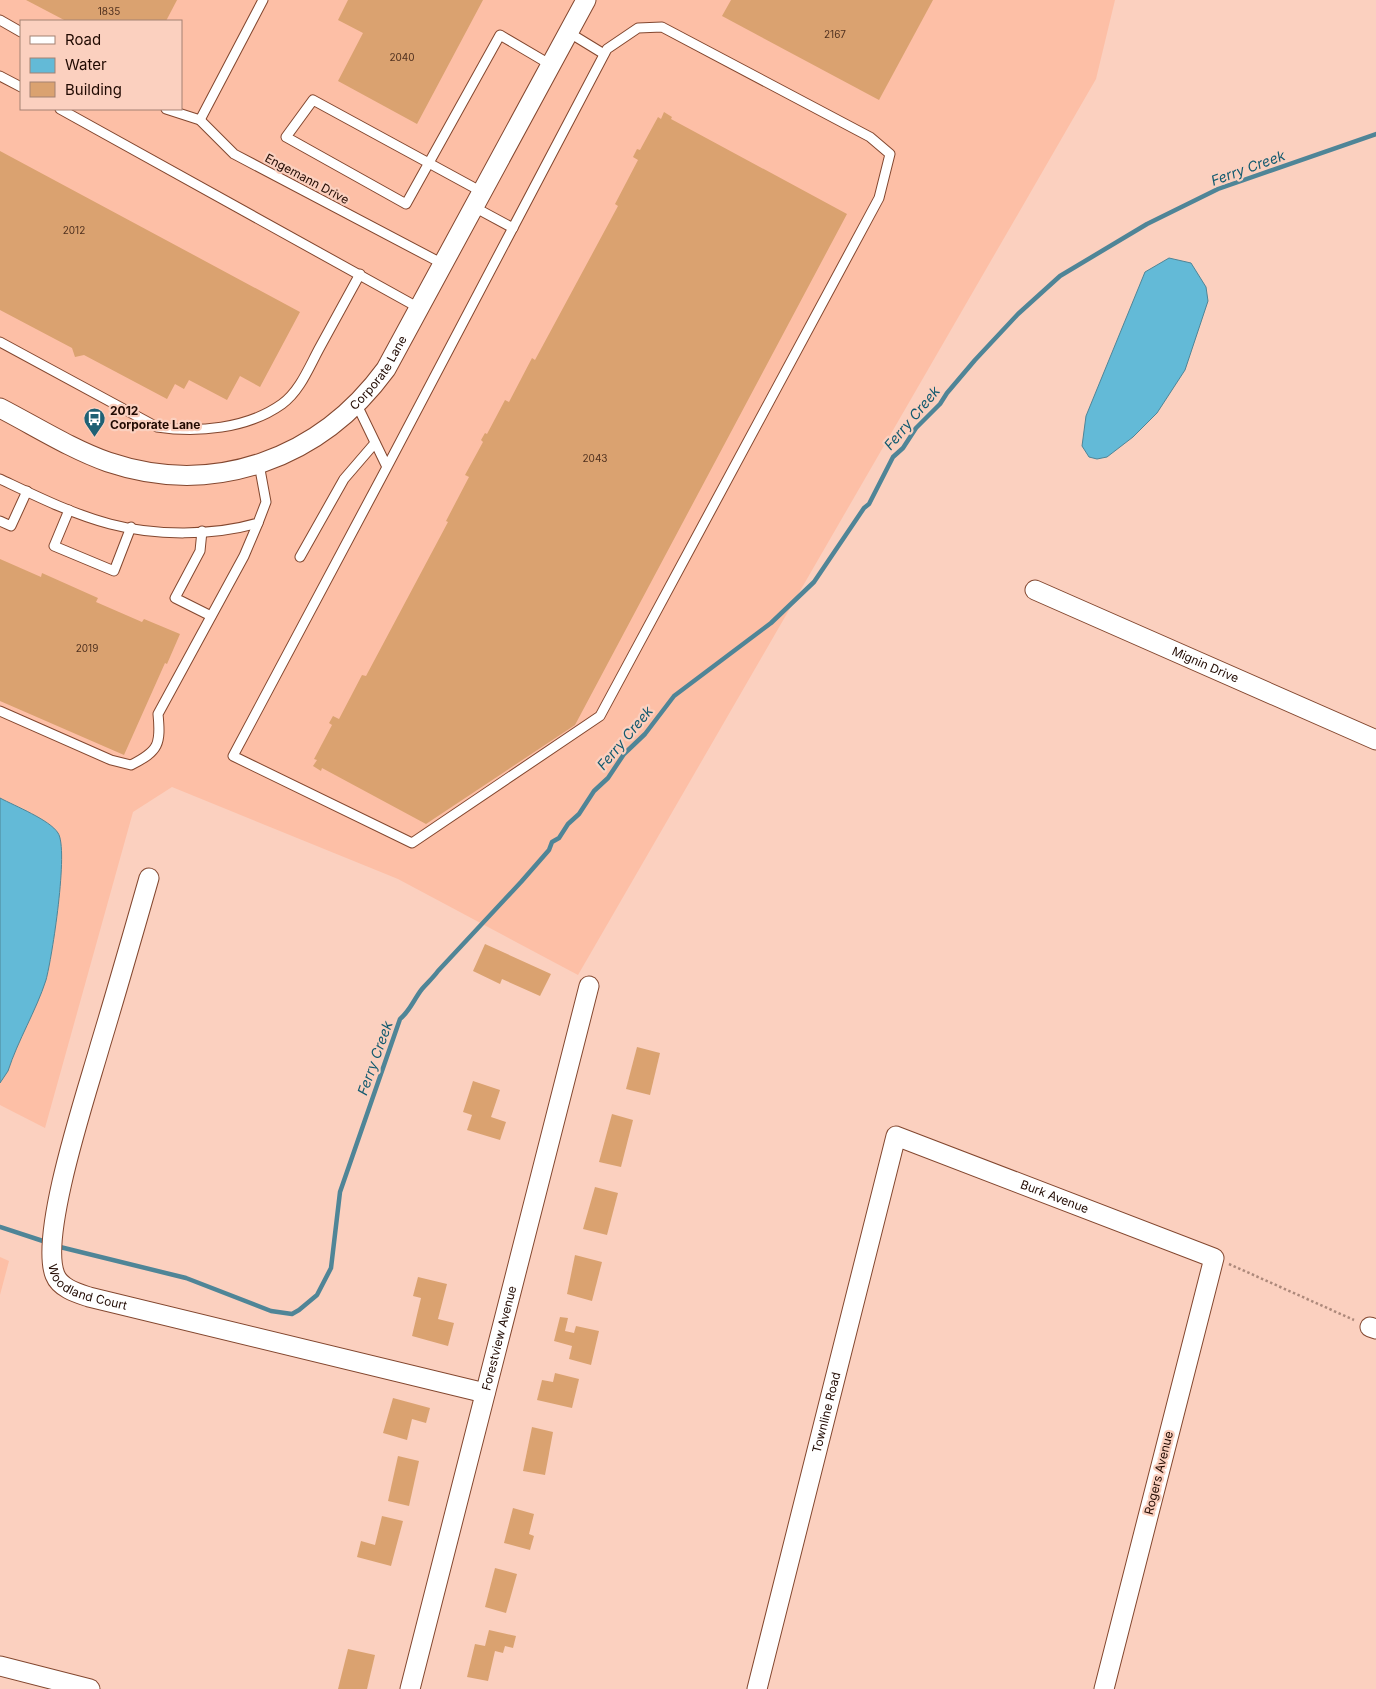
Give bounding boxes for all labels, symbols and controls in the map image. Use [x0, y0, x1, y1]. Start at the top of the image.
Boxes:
house number: 1835 [98, 5, 120, 17]
legend [20, 20, 182, 110]
house number: 2167 [824, 28, 846, 40]
text: Road [65, 30, 101, 49]
house number: 2040 [389, 51, 415, 63]
text: Water [65, 55, 107, 74]
text: Building [65, 80, 122, 99]
water label: Ferry Creek [1208, 146, 1288, 189]
street label: Engemann Drive [263, 150, 352, 207]
house number: 2012 [63, 224, 85, 236]
street label: Corporate Lane [346, 333, 410, 413]
water label: Ferry Creek [880, 382, 943, 453]
place label: 2012 Corporate Lane [110, 403, 200, 432]
bus stop icon: 2012 Corporate Lane [82, 406, 106, 437]
house number: 2043 [582, 452, 608, 464]
house number: 2019 [76, 642, 98, 654]
street label: Mignin Drive [1170, 643, 1241, 686]
water label: Ferry Creek [593, 702, 656, 773]
water label: Ferry Creek [353, 1018, 396, 1097]
street label: Burk Avenue [1018, 1176, 1091, 1216]
street label: Woodland Court [45, 1262, 129, 1313]
street label: Forestview Avenue [478, 1284, 519, 1392]
street label: Townline Road [809, 1370, 843, 1455]
street label: Rogers Avenue [1141, 1430, 1176, 1516]

